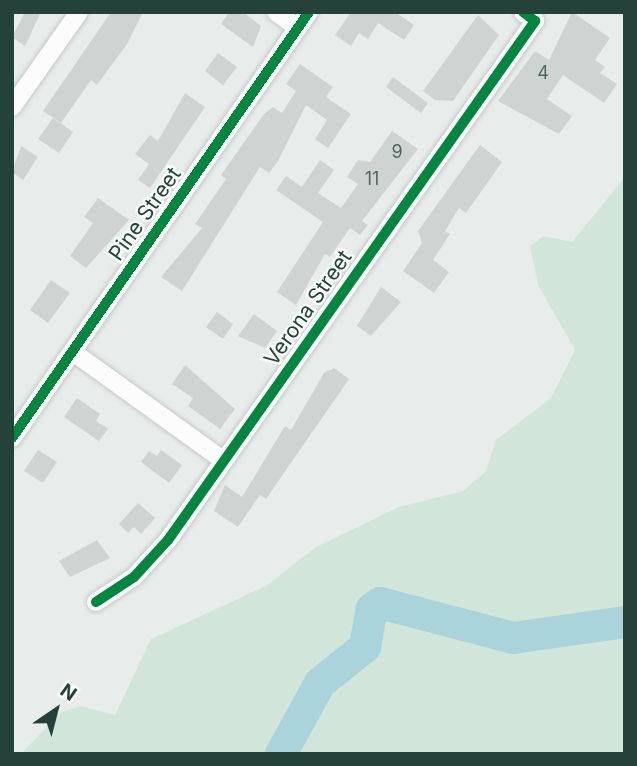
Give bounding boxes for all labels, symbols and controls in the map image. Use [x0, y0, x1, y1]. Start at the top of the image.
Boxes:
house number: 4 [537, 62, 549, 84]
house number: 9 [391, 141, 403, 163]
street label: Pine Street [104, 162, 186, 266]
house number: 11 [365, 168, 379, 190]
street label: Verona Street [259, 245, 357, 371]
north arrow [21, 675, 91, 745]
text: N [56, 679, 81, 706]

